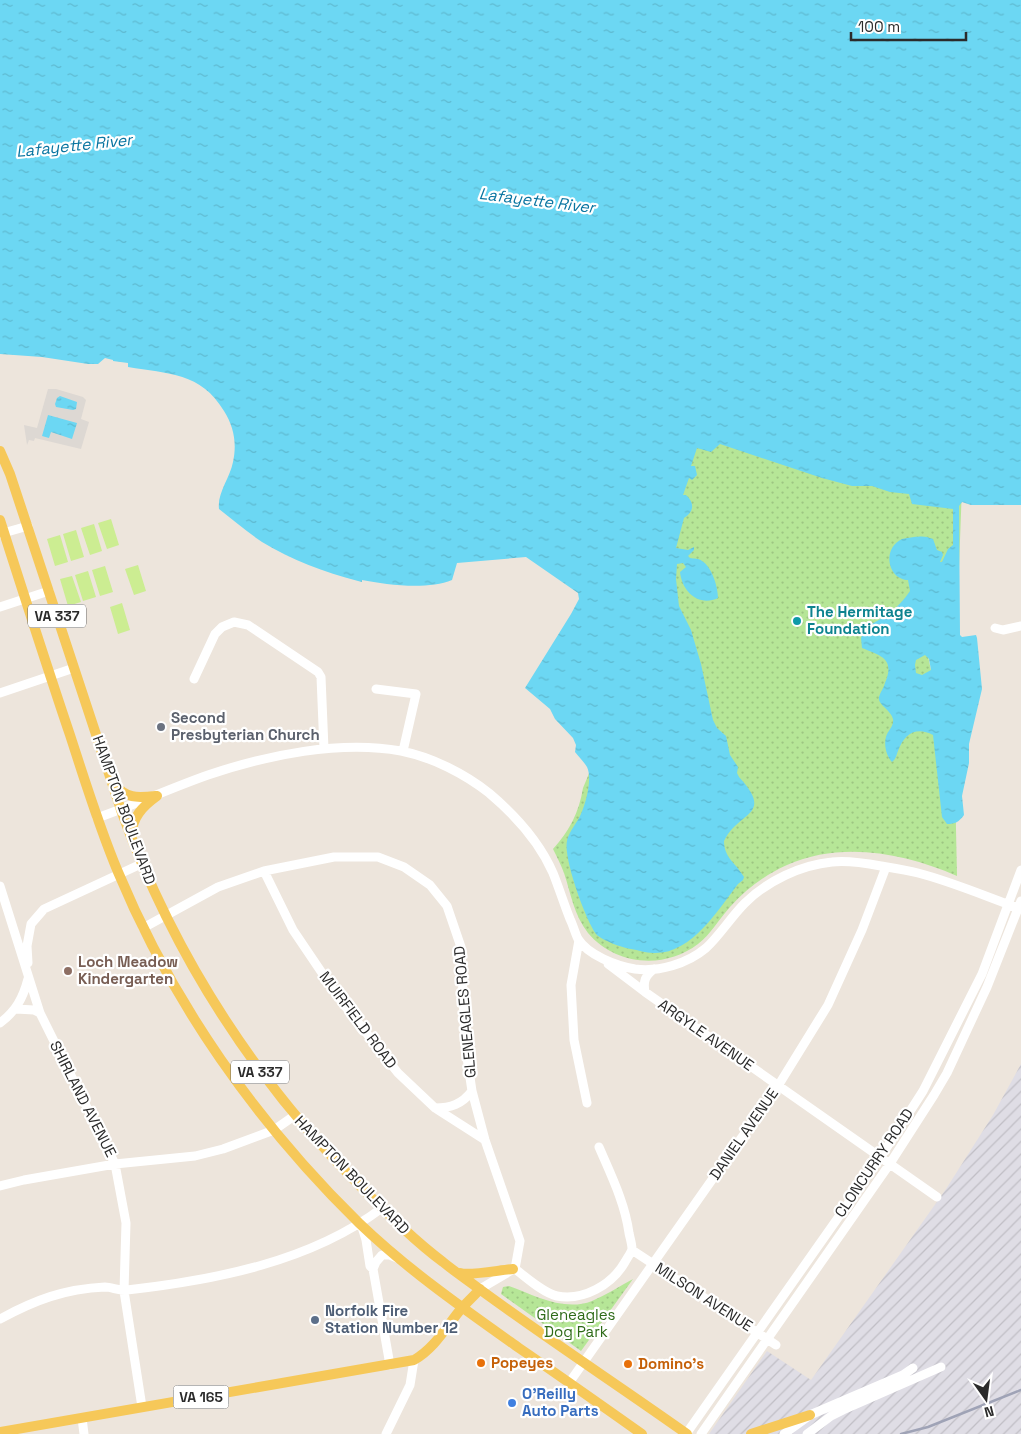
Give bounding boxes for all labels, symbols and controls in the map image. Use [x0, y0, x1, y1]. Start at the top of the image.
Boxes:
scale bar [851, 10, 966, 42]
text: 100 m [858, 17, 900, 36]
water label: Lafayette River [15, 129, 135, 162]
water label: Lafayette River [478, 183, 598, 218]
place label: The Hermitage Foundation [807, 602, 913, 638]
road number: VA 337 [28, 604, 86, 628]
marker: The Hermitage Foundation [791, 615, 803, 627]
place label: Second Presbyterian Church [171, 708, 320, 744]
marker: Second Presbyterian Church [155, 721, 167, 733]
street label: HAMPTON BOULEVARD [89, 733, 160, 887]
street label: GLENEAGLES ROAD [449, 945, 480, 1079]
place label: Loch Meadow Kindergarten [78, 952, 178, 988]
marker: Loch Meadow Kindergarten [62, 965, 74, 977]
street label: MUIRFIELD ROAD [316, 967, 401, 1072]
street label: ARGYLE AVENUE [655, 995, 758, 1075]
street label: SHIRLAND AVENUE [46, 1037, 121, 1160]
road number: VA 337 [231, 1060, 289, 1084]
street label: DANIEL AVENUE [705, 1084, 782, 1183]
street label: CLONCURRY ROAD [830, 1105, 917, 1221]
street label: HAMPTON BOULEVARD [291, 1111, 414, 1238]
street label: MILSON AVENUE [652, 1258, 757, 1335]
place label: Norfolk Fire Station Number 12 [325, 1301, 458, 1337]
park label: Gleneagles Dog Park [536, 1305, 616, 1341]
marker: Norfolk Fire Station Number 12 [309, 1314, 321, 1326]
place label: Popeyes [491, 1353, 553, 1372]
place label: Domino's [638, 1354, 704, 1373]
marker: Popeyes [475, 1357, 487, 1369]
marker: Domino's [622, 1358, 634, 1370]
north arrow [961, 1374, 1011, 1424]
place label: O'Reilly Auto Parts [522, 1384, 599, 1420]
road number: VA 165 [174, 1385, 228, 1408]
marker: O'Reilly Auto Parts [506, 1397, 518, 1409]
text: N [982, 1402, 996, 1421]

